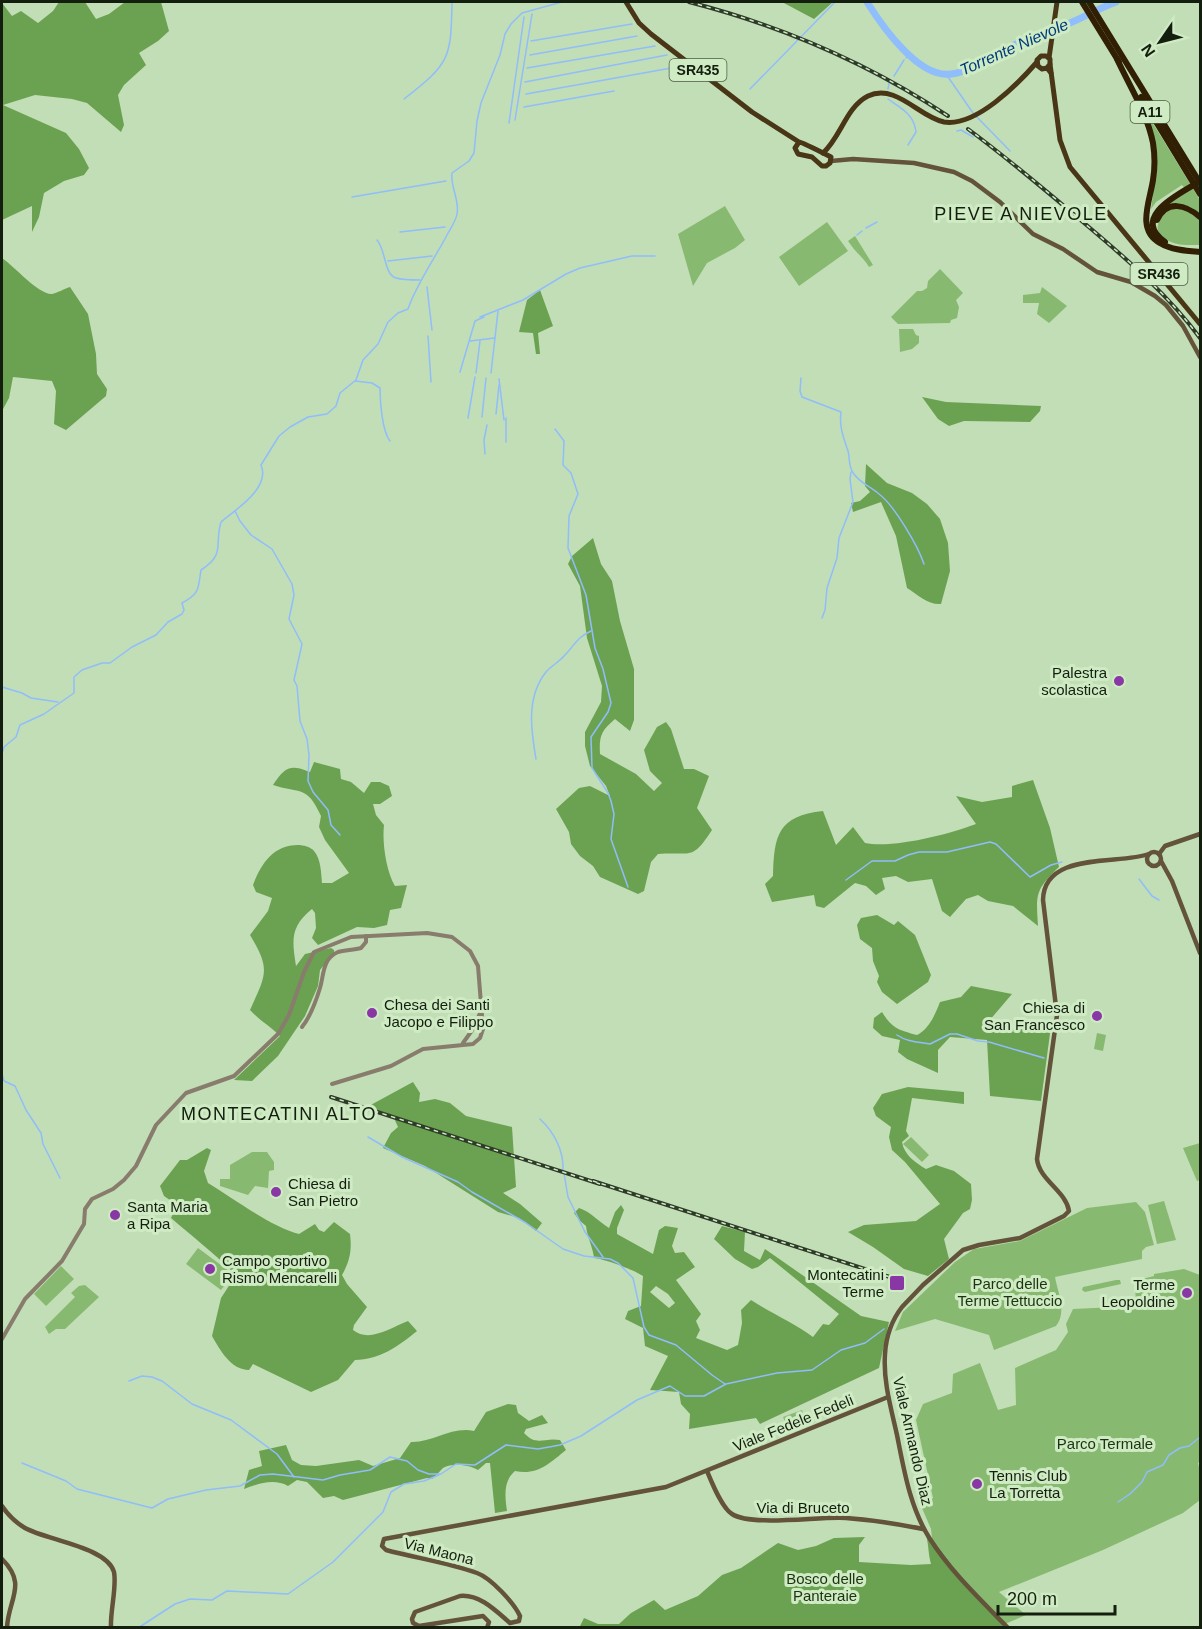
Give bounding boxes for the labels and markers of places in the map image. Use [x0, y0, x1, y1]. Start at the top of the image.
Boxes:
place label: Palestra scolastica [1041, 664, 1108, 698]
marker: Palestra scolastica [1112, 674, 1126, 688]
place label: Chesa dei Santi Jacopo e Filippo [384, 996, 493, 1030]
place label: Chiesa di San Francesco [984, 999, 1085, 1033]
marker: Chesa dei Santi Jacopo e Filippo [365, 1006, 379, 1020]
marker: Chiesa di San Francesco [1090, 1009, 1104, 1023]
place label: Chiesa di San Pietro [288, 1175, 358, 1209]
marker: Chiesa di San Pietro [269, 1185, 283, 1199]
place label: Santa Maria a Ripa [127, 1198, 209, 1232]
marker: Santa Maria a Ripa [108, 1208, 122, 1222]
place label: Campo sportivo Rismo Mencarelli [222, 1252, 337, 1286]
marker: Campo sportivo Rismo Mencarelli [203, 1262, 217, 1276]
place label: Montecatini Terme [807, 1266, 884, 1300]
marker: Montecatini Terme [888, 1274, 906, 1292]
place label: Terme Leopoldine [1102, 1276, 1175, 1310]
marker: Terme Leopoldine [1180, 1286, 1194, 1300]
place label: Tennis Club La Torretta [989, 1467, 1067, 1501]
marker: Tennis Club La Torretta [970, 1477, 984, 1491]

